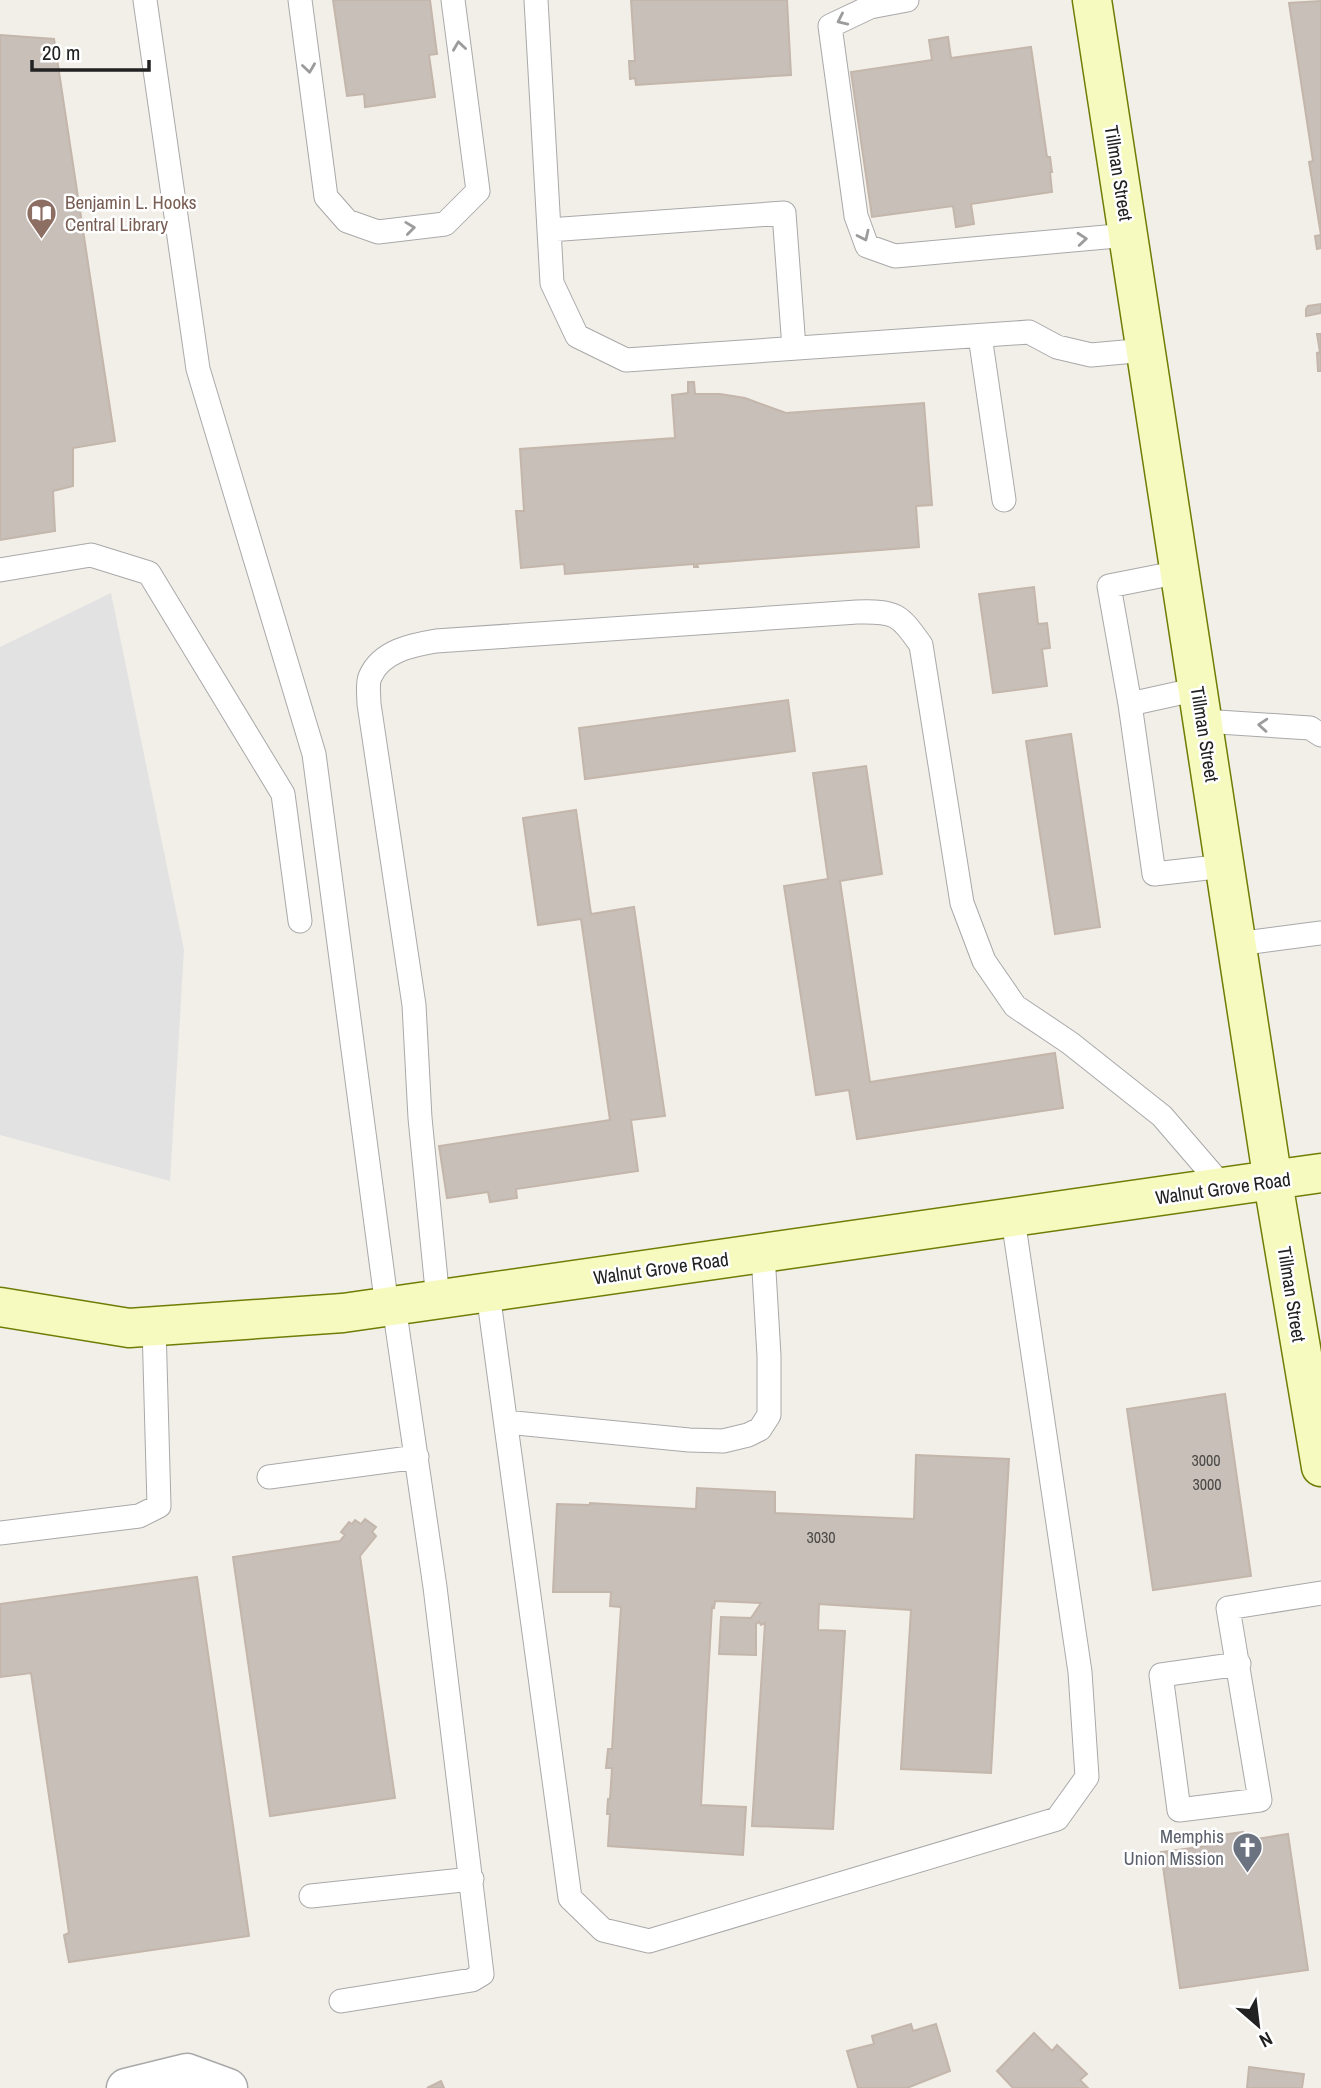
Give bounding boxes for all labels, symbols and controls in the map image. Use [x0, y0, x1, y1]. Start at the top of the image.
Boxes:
one-way arrow [837, 12, 849, 26]
scale bar [32, 28, 149, 72]
text: 20 m [42, 38, 80, 67]
one-way arrow [452, 41, 467, 52]
one-way arrow [301, 62, 316, 74]
street label: Tillman Street [1099, 123, 1140, 223]
place label: Benjamin L. Hooks Central Library [65, 189, 197, 237]
library icon: Benjamin L. Hooks Central Library [25, 196, 59, 240]
one-way arrow [404, 220, 416, 235]
one-way arrow [856, 229, 870, 241]
one-way arrow [1077, 232, 1088, 247]
street label: Tillman Street [1185, 684, 1226, 784]
one-way arrow [1257, 718, 1268, 733]
street label: Walnut Grove Road [1154, 1166, 1292, 1210]
street label: Tillman Street [1272, 1244, 1313, 1344]
street label: Walnut Grove Road [592, 1246, 730, 1290]
house number: 3000 [1191, 1449, 1221, 1471]
house number: 3000 [1192, 1473, 1222, 1495]
house number: 3030 [806, 1526, 836, 1548]
place label: Memphis Union Mission [1124, 1823, 1224, 1871]
church icon: Memphis Union Mission [1230, 1830, 1264, 1874]
north arrow [1223, 1990, 1293, 2060]
text: N [1255, 2026, 1277, 2054]

